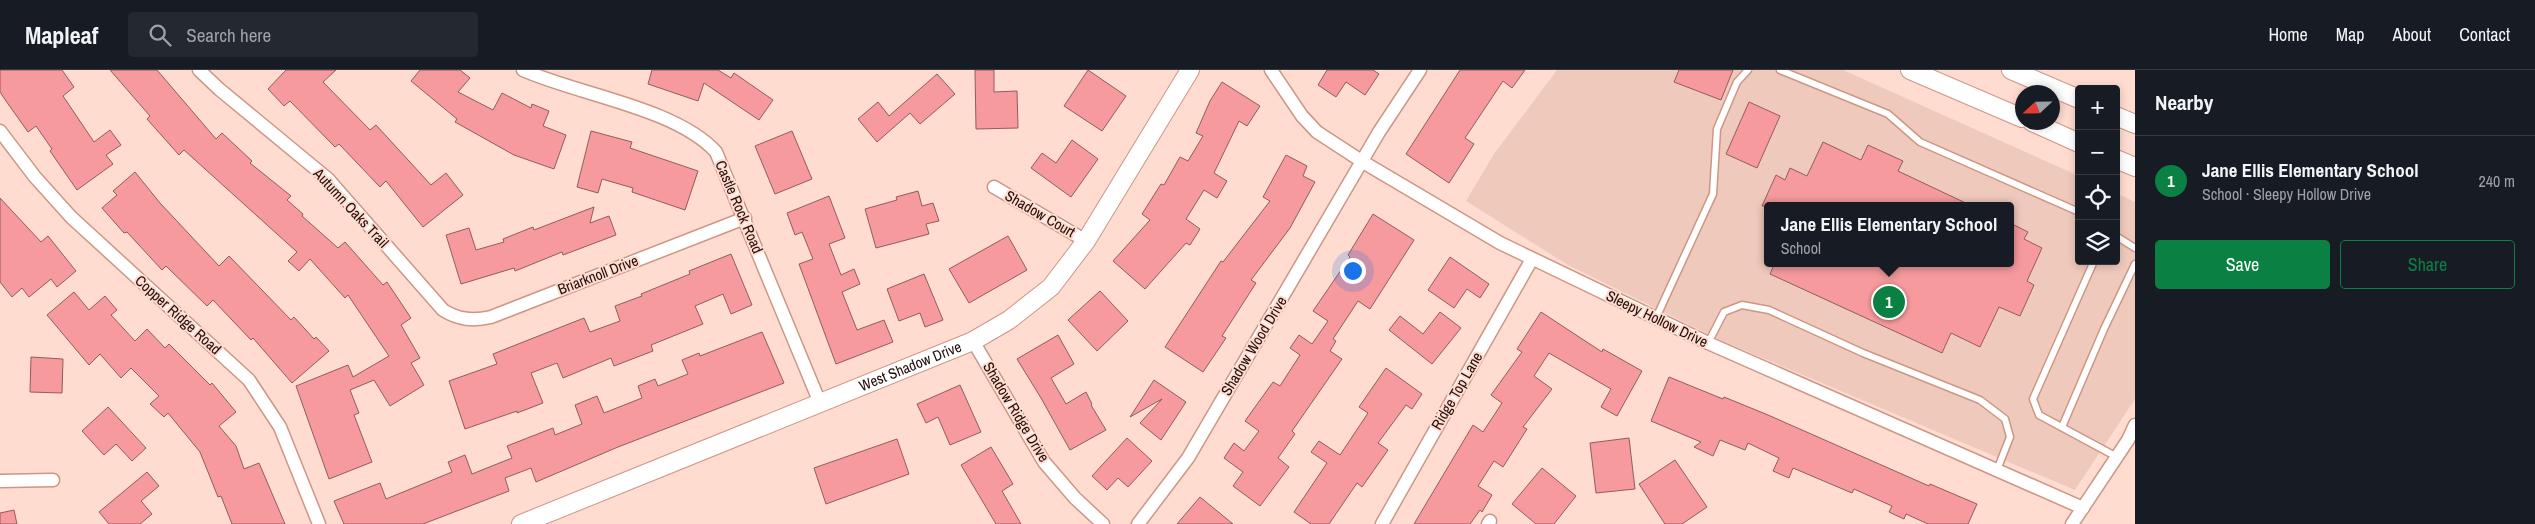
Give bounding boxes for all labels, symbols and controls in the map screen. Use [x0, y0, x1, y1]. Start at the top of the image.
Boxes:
search box [128, 12, 478, 57]
text: Mapleaf [25, 19, 98, 51]
icon: search [146, 21, 174, 49]
text: Search here [186, 22, 271, 48]
text: Home [2268, 22, 2308, 47]
text: Map [2336, 22, 2365, 47]
text: About [2393, 22, 2431, 47]
text: Contact [2459, 22, 2510, 47]
north arrow [2015, 85, 2060, 130]
map controls [2075, 85, 2120, 265]
button: + [2075, 85, 2120, 130]
text: Nearby [2155, 88, 2213, 117]
button: − [2075, 130, 2120, 175]
street label: Castle Rock Road [710, 157, 768, 257]
text: Jane Ellis Elementary School [2202, 157, 2419, 183]
street label: Autumn Oaks Trail [308, 163, 394, 252]
text: 1 [2167, 170, 2175, 192]
text: 240 m [2479, 170, 2515, 192]
button: locate [2075, 175, 2120, 220]
text: School · Sleepy Hollow Drive [2202, 183, 2371, 205]
street label: Shadow Court [1001, 185, 1080, 242]
popup [1764, 202, 2014, 267]
text: Jane Ellis Elementary School [1781, 211, 1997, 237]
button: layers [2075, 220, 2120, 265]
text: School [1781, 237, 1821, 259]
button: Save [2155, 240, 2330, 289]
button: Share [2340, 240, 2515, 289]
street label: Briarknoll Drive [554, 249, 641, 300]
your location [1340, 258, 1366, 284]
street label: Copper Ridge Road [131, 270, 226, 359]
pin: 1 [1873, 283, 1905, 321]
street label: Sleepy Hollow Drive [1603, 285, 1712, 352]
street label: Shadow Wood Drive [1216, 292, 1292, 399]
street label: West Shadow Drive [856, 336, 965, 396]
street label: Ridge Top Lane [1426, 348, 1487, 434]
street label: Shadow Ridge Drive [978, 358, 1055, 466]

